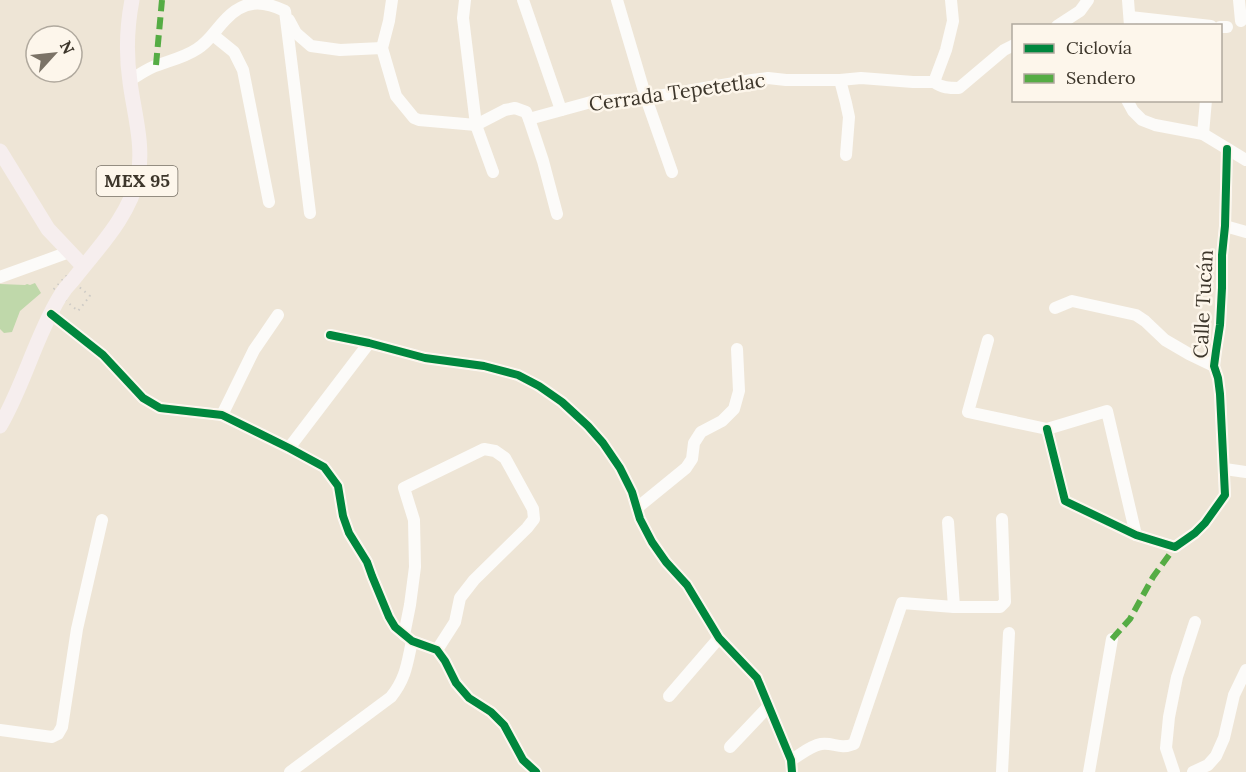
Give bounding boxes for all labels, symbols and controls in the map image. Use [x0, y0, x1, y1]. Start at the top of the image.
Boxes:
north arrow [24, 24, 84, 84]
legend [1012, 24, 1222, 102]
text: Ciclovía [1066, 36, 1132, 59]
text: N [56, 37, 79, 57]
text: Sendero [1066, 66, 1136, 89]
street label: Cerrada Tepetetlac [587, 67, 767, 116]
road number: MEX 95 [96, 166, 178, 196]
street label: Calle Tucán [1187, 249, 1218, 359]

